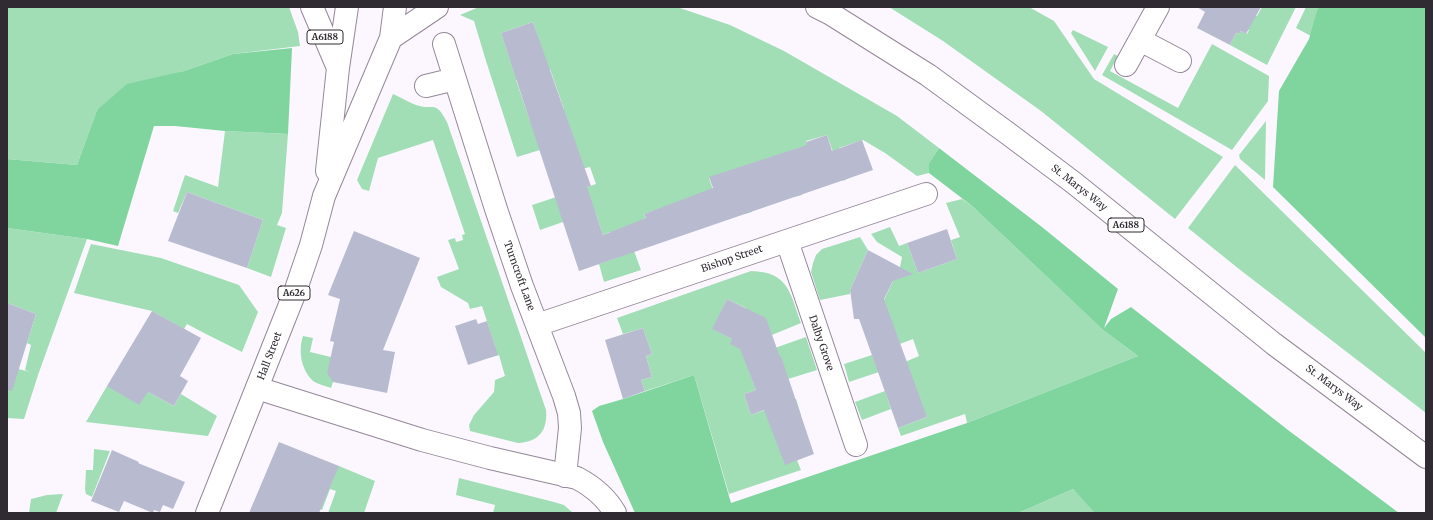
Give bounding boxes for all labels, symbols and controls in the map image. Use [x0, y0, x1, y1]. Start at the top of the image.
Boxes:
road number: A6188 [307, 30, 343, 44]
street label: St. Marys Way [1048, 162, 1110, 214]
road number: A6188 [1108, 218, 1144, 232]
street label: Turncroft Lane [501, 240, 537, 312]
street label: Bishop Street [700, 243, 764, 275]
road number: A626 [278, 286, 310, 300]
street label: Dalby Grove [806, 314, 836, 372]
street label: Hall Street [255, 330, 285, 382]
street label: St. Marys Way [1303, 363, 1365, 413]

